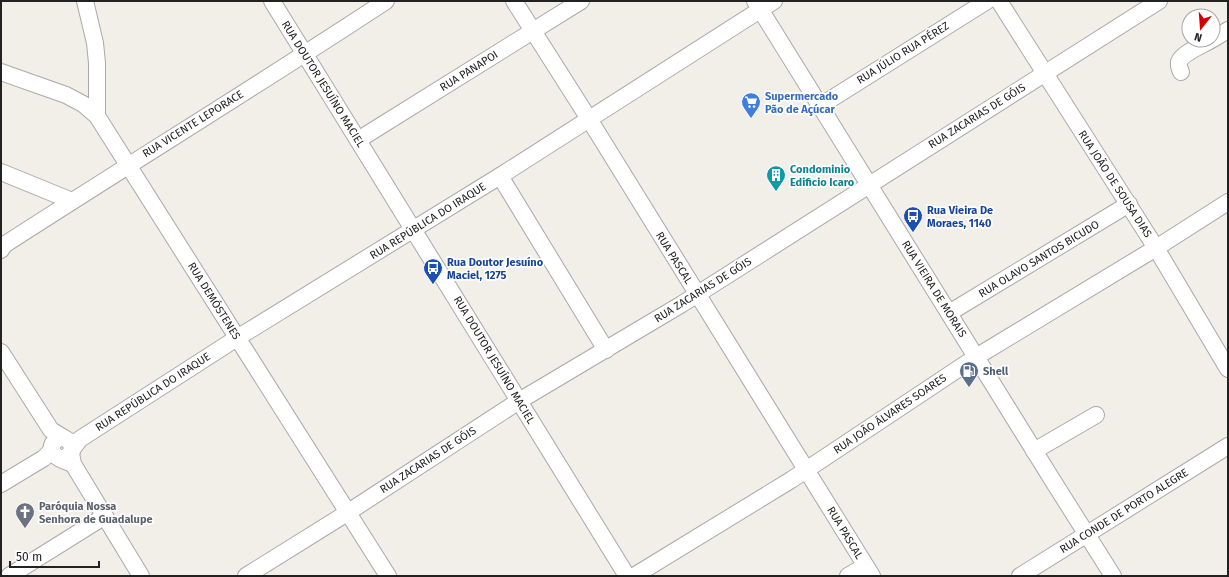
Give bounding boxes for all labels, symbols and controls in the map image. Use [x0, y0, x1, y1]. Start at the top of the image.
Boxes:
north arrow [1181, 8, 1221, 48]
street label: RUA DOUTOR JESUÍNO MACIEL [279, 18, 368, 150]
street label: RUA JÚLIO RUA PÉREZ [854, 18, 952, 87]
text: N [1193, 30, 1204, 44]
street label: RUA PANAPOI [438, 48, 500, 94]
street label: RUA ZACARIAS DE GÓIS [925, 80, 1028, 151]
street label: RUA VICENTE LEPORACE [140, 88, 246, 160]
place label: Supermercado Pão de Açúcar [765, 90, 839, 116]
supermarket icon: Supermercado Pão de Açúcar [740, 91, 762, 119]
street label: RUA JOÃO DE SOUSA DIAS [1076, 128, 1154, 240]
place label: Condominio Edificio Icaro [790, 163, 855, 189]
building icon: Condominio Edificio Icaro [765, 164, 787, 192]
street label: RUA REPÚBLICA DO IRAQUE [367, 179, 489, 262]
place label: Rua Vieira De Moraes, 1140 [927, 204, 993, 230]
bus stop icon: Rua Vieira De Moraes, 1140 [902, 205, 924, 233]
street label: RUA OLAVO SANTOS BICUDO [976, 218, 1102, 300]
street label: RUA PASCAL [653, 230, 695, 287]
street label: RUA VIEIRA DE MORAIS [899, 238, 969, 340]
street label: RUA ZACARIAS DE GÓIS [651, 254, 754, 325]
place label: Rua Doutor Jesuíno Maciel, 1275 [447, 256, 544, 282]
bus stop icon: Rua Doutor Jesuíno Maciel, 1275 [422, 257, 444, 285]
street label: RUA DEMÓSTENES [185, 259, 244, 342]
street label: RUA DOUTOR JESUÍNO MACIEL [451, 293, 538, 427]
street label: RUA REPÚBLICA DO IRAQUE [93, 349, 213, 434]
fuel station icon: Shell [958, 360, 980, 388]
place label: Shell [983, 365, 1009, 378]
street label: RUA JOÃO ÁLVARES SOARES [831, 371, 949, 457]
street label: RUA ZACARIAS DE GÓIS [377, 423, 479, 496]
street label: RUA CONDE DE PORTO ALEGRE [1057, 466, 1191, 556]
place label: Paróquia Nossa Senhora de Guadalupe [39, 500, 153, 526]
church icon: Paróquia Nossa Senhora de Guadalupe [14, 501, 36, 529]
street label: RUA PASCAL [824, 504, 866, 562]
scale bar [10, 543, 99, 569]
text: 50 m [16, 550, 42, 564]

